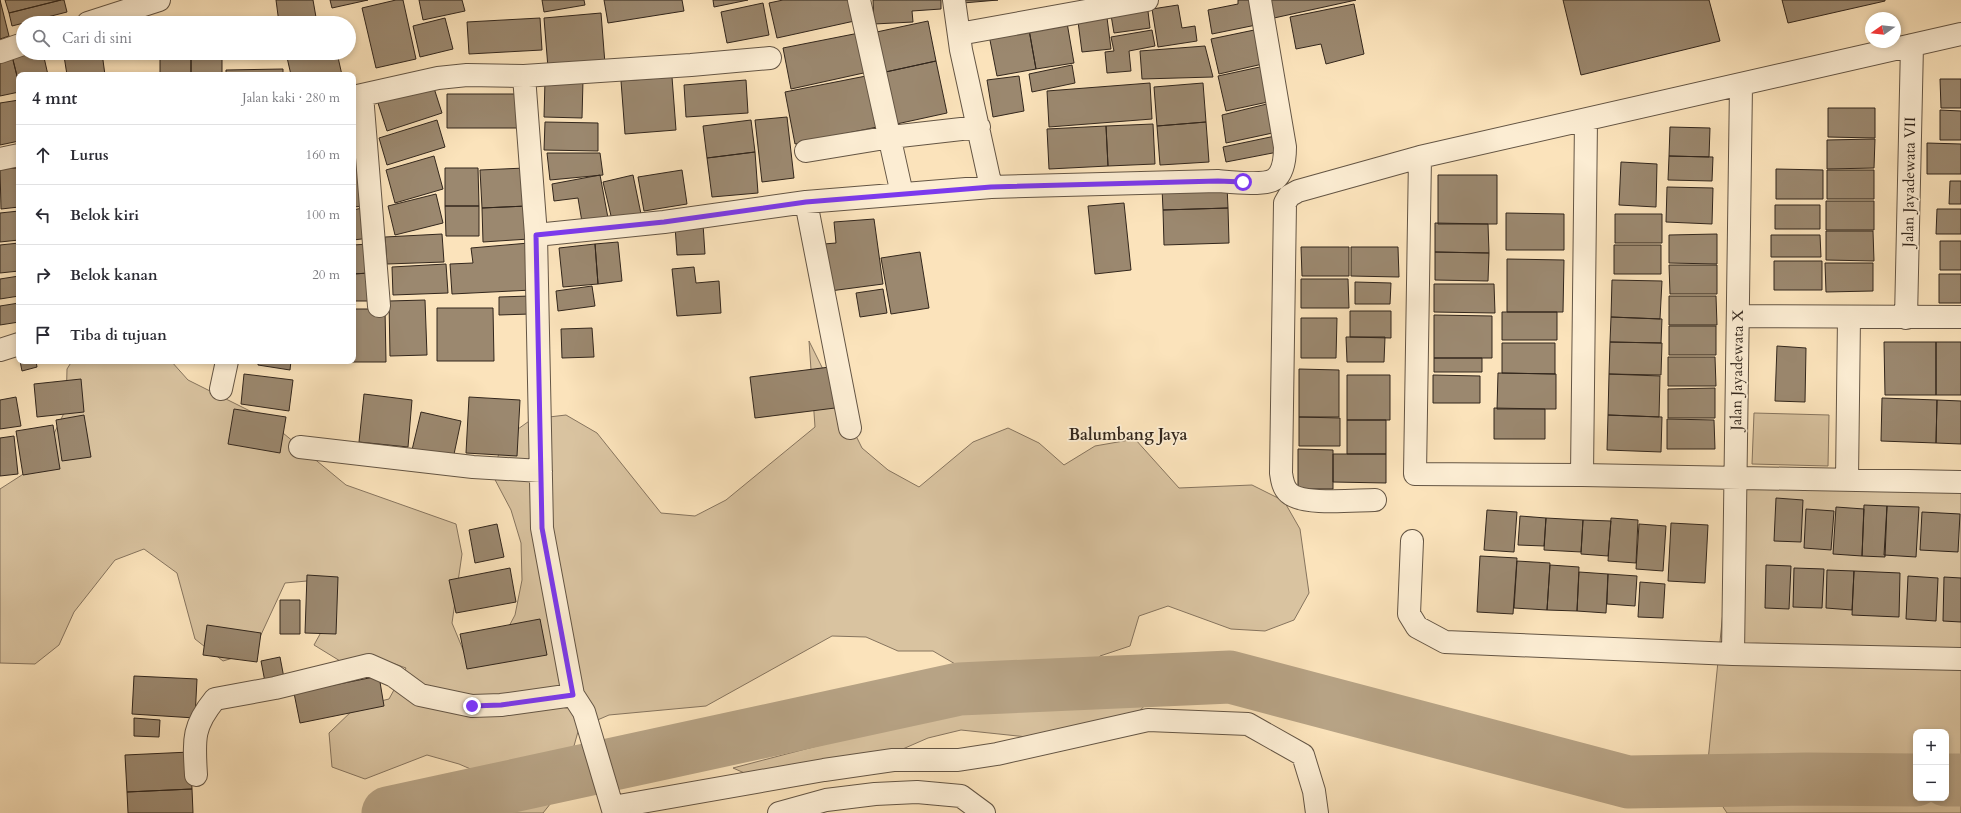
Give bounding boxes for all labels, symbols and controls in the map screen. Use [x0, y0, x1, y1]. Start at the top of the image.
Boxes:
north arrow [1865, 12, 1901, 48]
search box [16, 16, 356, 60]
icon: search [30, 27, 52, 49]
text: Cari di sini [62, 28, 132, 48]
text: 4 mnt [32, 87, 77, 110]
text: Jalan kaki · 280 m [242, 89, 340, 107]
street label: Jalan Jayadewata VII [1898, 117, 1920, 249]
icon: ahead [32, 144, 54, 166]
text: Lurus [70, 145, 109, 165]
text: 160 m [306, 146, 340, 164]
route start [1234, 173, 1252, 191]
icon: left [32, 204, 54, 226]
text: Belok kiri [70, 205, 139, 225]
text: 100 m [306, 206, 340, 224]
icon: right [32, 264, 54, 286]
text: Belok kanan [70, 265, 158, 285]
text: 20 m [312, 266, 340, 284]
street label: Jalan Jayadewata X [1726, 309, 1748, 433]
icon: arrive [32, 324, 54, 346]
text: Tiba di tujuan [70, 325, 167, 345]
district label: Balumbang Jaya [1068, 424, 1188, 446]
route end [463, 697, 481, 715]
map controls [1913, 729, 1949, 801]
button: + [1913, 729, 1949, 765]
button: − [1913, 765, 1949, 801]

